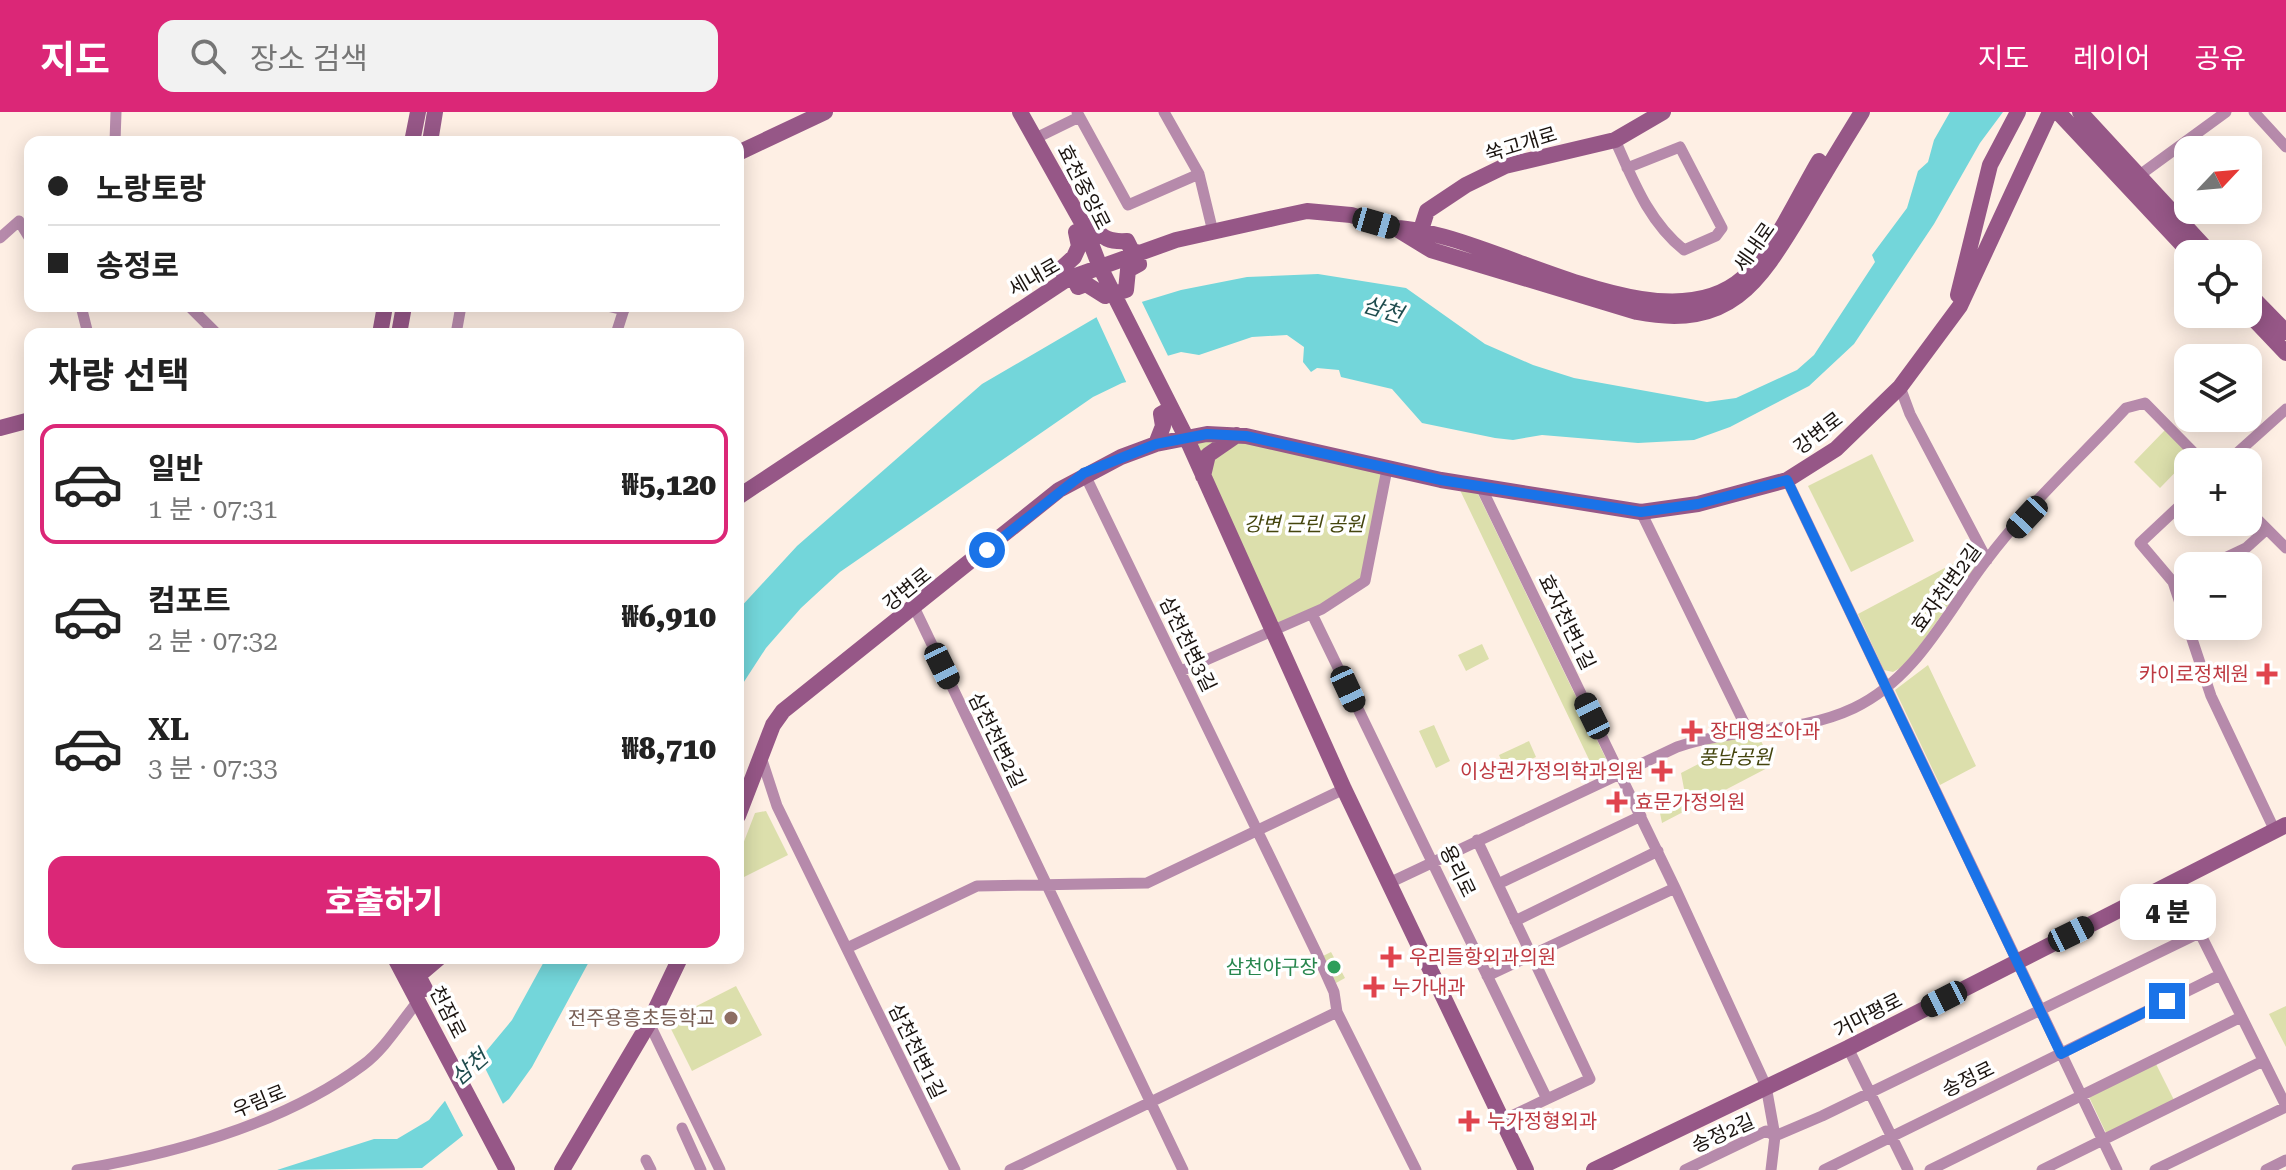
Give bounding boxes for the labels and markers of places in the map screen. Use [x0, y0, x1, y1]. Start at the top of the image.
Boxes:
place label: 카이로정체원 [2139, 662, 2249, 686]
marker: 카이로정체원 [2256, 663, 2278, 685]
place label: 장대영소아과 [1710, 719, 1820, 743]
marker: 장대영소아과 [1681, 720, 1703, 742]
place label: 이상권가정의학과의원 [1460, 759, 1644, 783]
marker: 이상권가정의학과의원 [1651, 760, 1673, 782]
place label: 효문가정의원 [1635, 790, 1745, 814]
marker: 효문가정의원 [1606, 791, 1628, 813]
place label: 우리들항외과의원 [1409, 945, 1556, 969]
marker: 우리들항외과의원 [1380, 946, 1402, 968]
place label: 삼천야구장 [1226, 955, 1318, 979]
marker: 삼천야구장 [1325, 958, 1343, 976]
place label: 누가내과 [1392, 975, 1466, 999]
marker: 누가내과 [1363, 976, 1385, 998]
place label: 전주용흥초등학교 [568, 1006, 715, 1030]
marker: 전주용흥초등학교 [722, 1009, 740, 1027]
place label: 누가정형외과 [1487, 1109, 1597, 1133]
marker: 누가정형외과 [1458, 1110, 1480, 1132]

